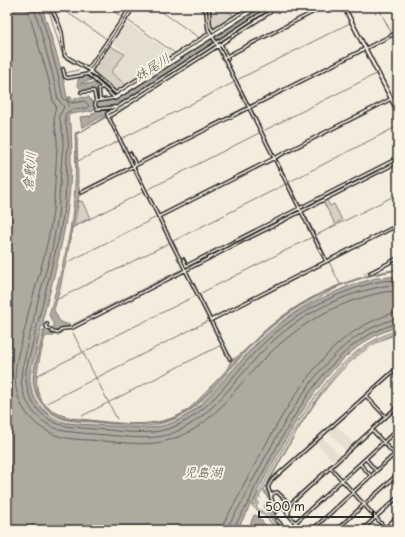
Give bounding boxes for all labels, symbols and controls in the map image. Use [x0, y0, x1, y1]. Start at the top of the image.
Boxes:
water label: 妹尾川 [130, 48, 173, 85]
water label: 倉敷川 [17, 151, 40, 191]
water label: 児島湖 [183, 462, 223, 481]
scale bar [259, 493, 373, 519]
text: 500 m [265, 497, 305, 515]

